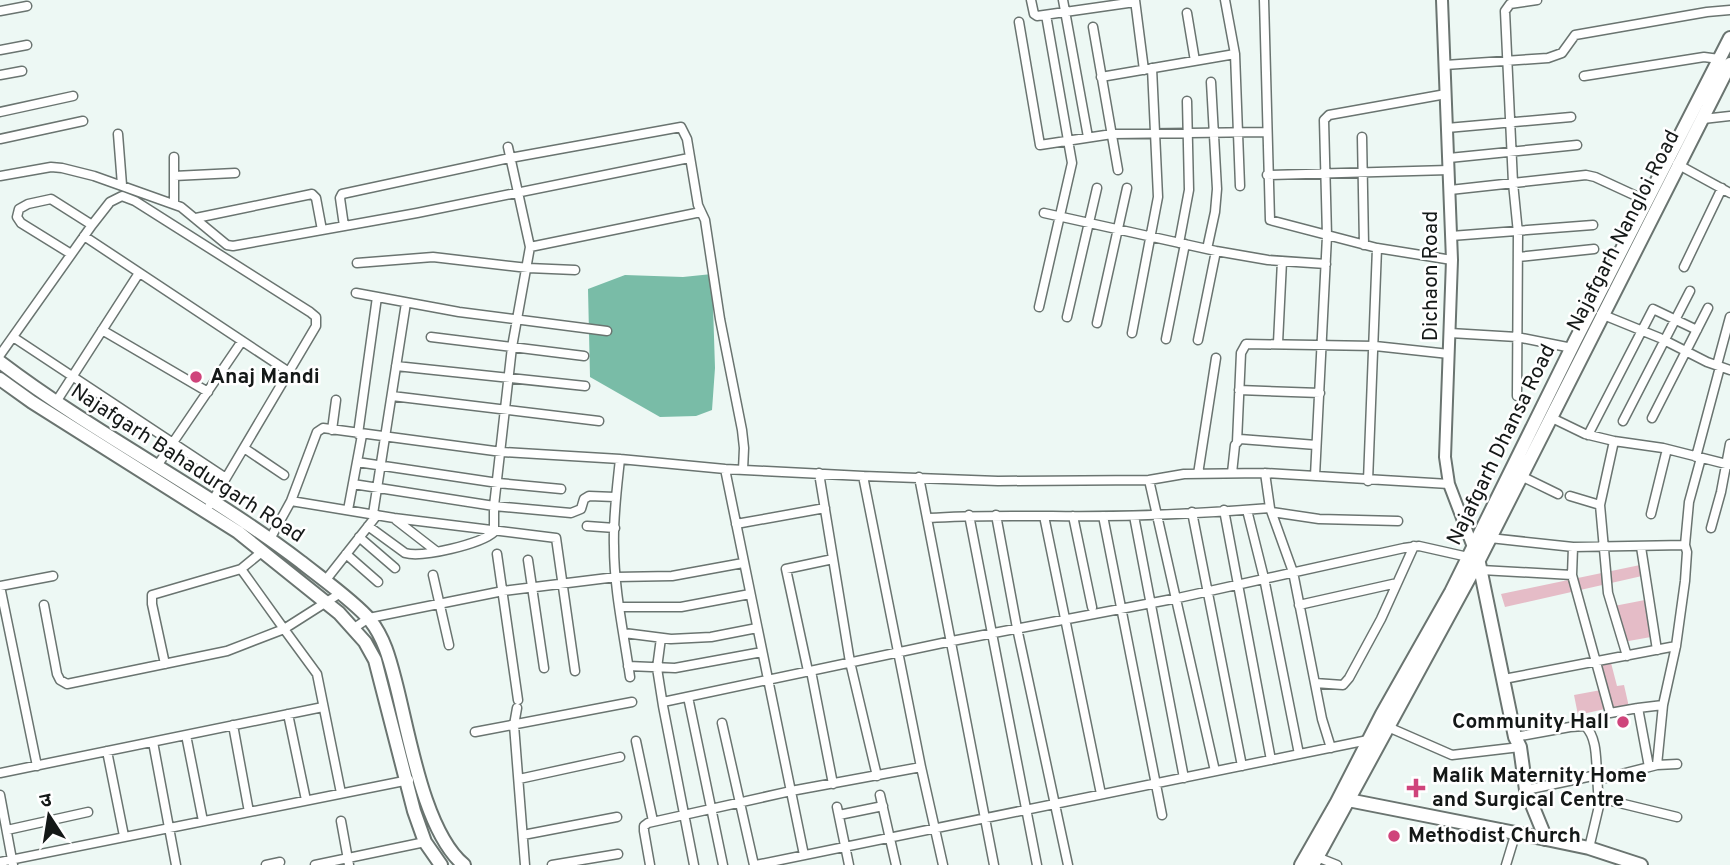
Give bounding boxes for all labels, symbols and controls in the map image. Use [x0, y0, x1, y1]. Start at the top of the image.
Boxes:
street label: Najafgarh Nangloi Road [1561, 126, 1687, 336]
street label: Dichaon Road [1418, 211, 1445, 341]
street label: Najafgarh Dhansa Road [1442, 340, 1562, 550]
place label: Anaj Mandi [210, 364, 320, 391]
marker: Anaj Mandi [188, 369, 204, 385]
street label: Najafgarh Bahadurgarh Road [65, 378, 309, 550]
place label: Community Hall [1452, 709, 1609, 736]
marker: Community Hall [1615, 714, 1631, 730]
place label: Malik Maternity Home and Surgical Centre [1432, 763, 1647, 814]
marker: Malik Maternity Home and Surgical Centre [1406, 778, 1426, 798]
north arrow [14, 781, 84, 851]
text: उ [38, 788, 55, 814]
place label: Methodist Church [1408, 823, 1581, 850]
marker: Methodist Church [1386, 828, 1402, 844]

